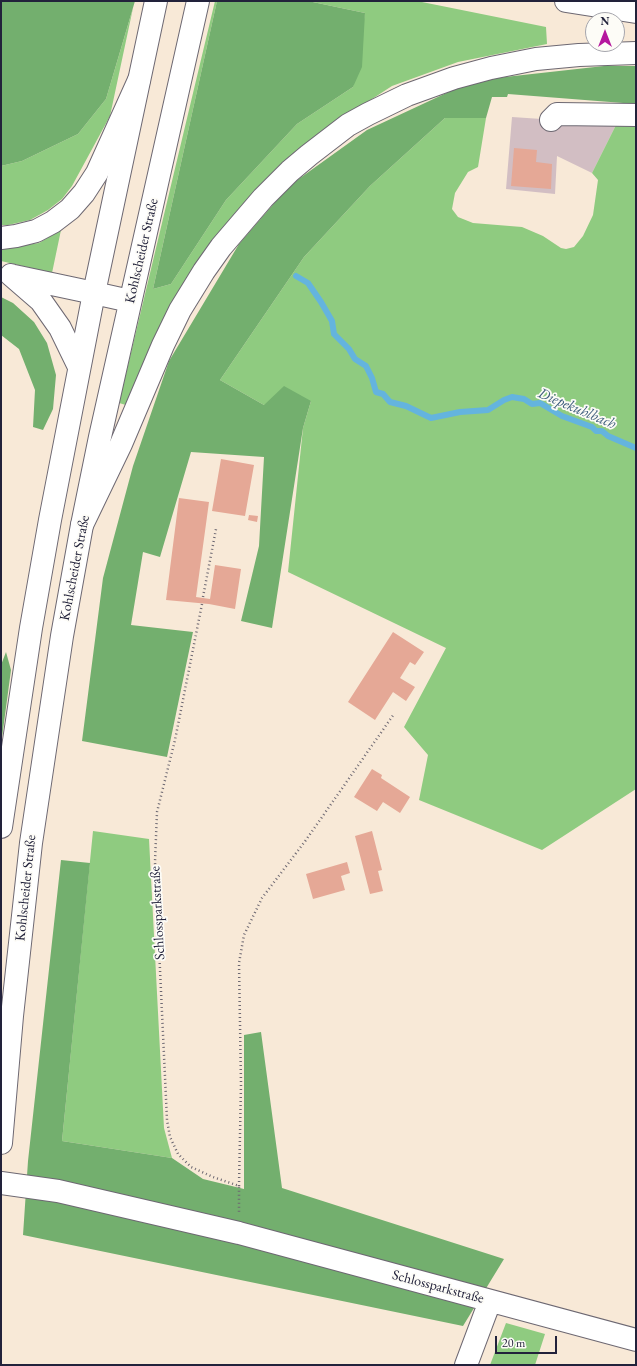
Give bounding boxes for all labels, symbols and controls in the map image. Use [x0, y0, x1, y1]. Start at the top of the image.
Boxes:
north arrow [585, 12, 625, 52]
text: N [601, 14, 609, 28]
street label: Kohlscheider Straße [122, 197, 162, 305]
water label: Diepekuhlbach [535, 385, 619, 433]
street label: Kohlscheider Straße [57, 514, 93, 622]
street label: Kohlscheider Straße [12, 834, 40, 942]
street label: Schlossparkstraße [147, 865, 169, 961]
street label: Schlossparkstraße [390, 1267, 486, 1307]
scale bar [497, 1328, 559, 1354]
text: 20 m [502, 1335, 525, 1351]

